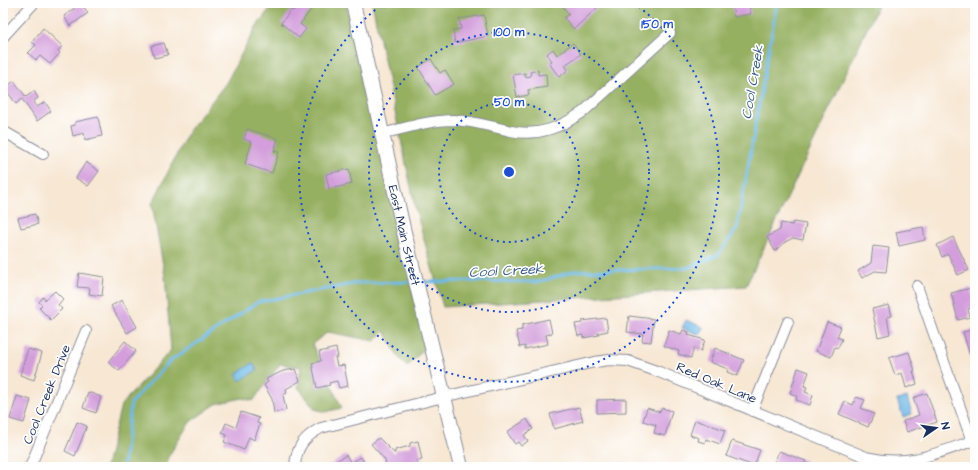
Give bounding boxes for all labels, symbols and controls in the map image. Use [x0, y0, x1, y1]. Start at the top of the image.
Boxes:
text: 150 m [641, 16, 674, 33]
text: 100 m [494, 24, 525, 41]
water label: Cool Creek [737, 43, 769, 121]
text: 50 m [494, 94, 525, 111]
centre of rings [502, 165, 516, 179]
street label: East Main Street [384, 184, 425, 288]
water label: Cool Creek [468, 259, 544, 283]
street label: Cool Creek Drive [19, 342, 75, 447]
street label: Red Oak Lane [674, 358, 760, 408]
north arrow [916, 408, 956, 448]
text: N [937, 421, 953, 431]

